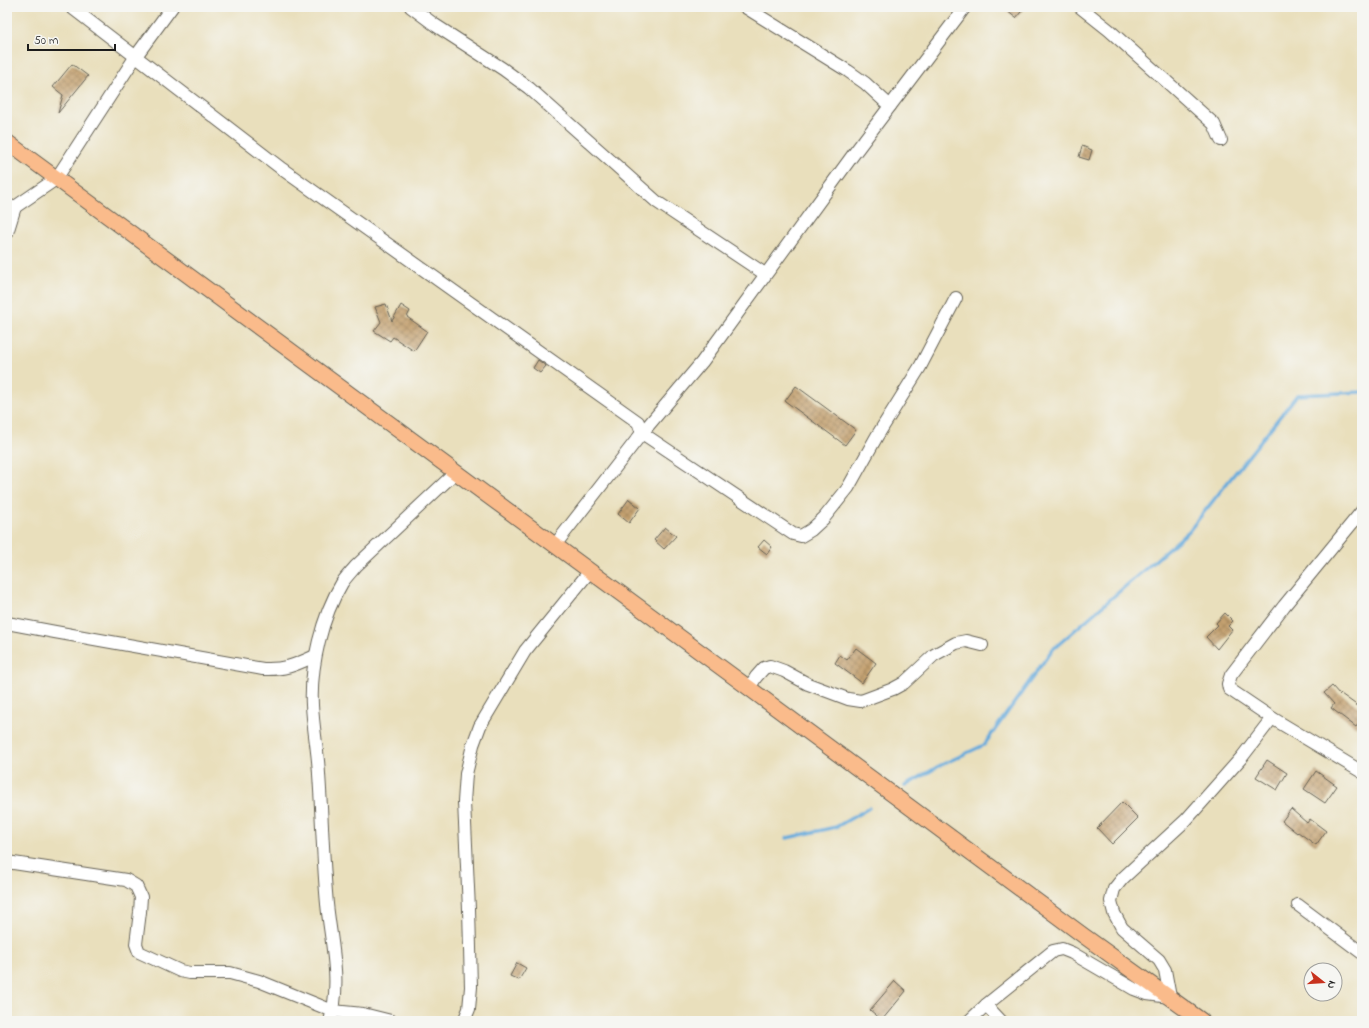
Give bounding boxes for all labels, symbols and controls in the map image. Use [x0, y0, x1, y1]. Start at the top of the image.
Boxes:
scale bar [28, 26, 115, 52]
text: 50 m [34, 32, 58, 50]
north arrow [1303, 962, 1343, 1002]
text: N [1323, 979, 1340, 991]

